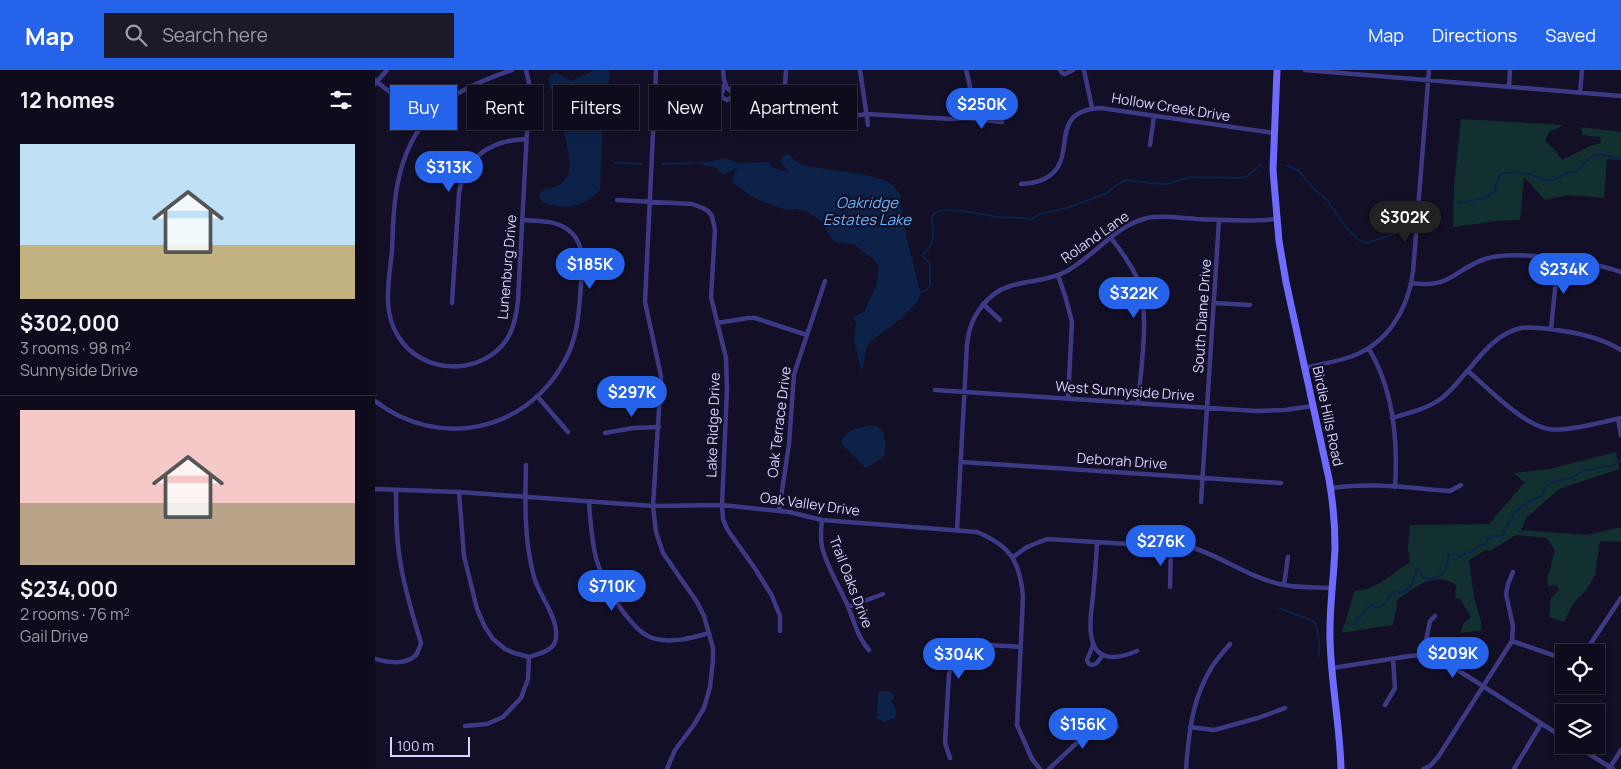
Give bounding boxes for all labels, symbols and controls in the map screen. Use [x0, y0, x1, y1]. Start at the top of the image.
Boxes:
search box [104, 13, 454, 58]
text: Map [25, 19, 74, 52]
icon: search [122, 21, 150, 49]
text: Search here [162, 22, 268, 48]
text: Map [1368, 23, 1404, 47]
text: Directions [1432, 23, 1517, 47]
text: Saved [1545, 23, 1596, 47]
chip: Buy [390, 85, 457, 130]
chip: Rent [467, 85, 543, 130]
chip: Filters [553, 85, 639, 130]
chip: New [649, 85, 721, 130]
chip: Apartment [731, 85, 857, 130]
text: 12 homes [20, 86, 115, 114]
icon: filters [327, 86, 355, 114]
pin: $250K [947, 88, 1017, 130]
street label: Hollow Creek Drive [1110, 88, 1232, 125]
text: $250K [957, 93, 1007, 115]
pin: $313K [414, 150, 484, 193]
text: $313K [426, 156, 472, 178]
icon: home [143, 177, 233, 267]
water label: Oakridge Estates Lake [823, 192, 912, 230]
pin: $302K [1370, 200, 1440, 243]
street label: Roland Lane [1057, 206, 1132, 267]
text: $302K [1380, 206, 1430, 228]
street label: Lunenburg Drive [492, 214, 521, 320]
pin: $185K [555, 248, 625, 290]
pin: $234K [1529, 252, 1599, 295]
text: $185K [567, 253, 613, 275]
street label: South Diane Drive [1188, 258, 1215, 374]
text: $234K [1540, 258, 1588, 280]
pin: $322K [1099, 276, 1169, 319]
text: $322K [1110, 282, 1158, 304]
text: $302,000 [20, 309, 120, 337]
text: 3 rooms · 98 m² [20, 337, 131, 359]
text: Sunnyside Drive [20, 359, 138, 381]
street label: Birdie Hills Road [1309, 364, 1348, 468]
street label: Oak Terrace Drive [762, 365, 795, 479]
street label: Lake Ridge Drive [701, 372, 724, 478]
pin: $297K [597, 376, 667, 418]
street label: West Sunnyside Drive [1055, 376, 1195, 405]
text: $297K [608, 381, 656, 403]
icon: home [143, 442, 233, 532]
street label: Deborah Drive [1076, 448, 1168, 473]
street label: Oak Valley Drive [759, 487, 861, 520]
pin: $276K [1126, 524, 1196, 567]
text: $276K [1137, 530, 1185, 552]
street label: Trail Oaks Drive [825, 533, 878, 631]
pin: $710K [577, 570, 647, 612]
text: $234,000 [20, 575, 118, 603]
text: $710K [589, 575, 635, 597]
text: 2 rooms · 76 m² [20, 603, 130, 625]
text: Gail Drive [20, 625, 88, 647]
pin: $209K [1418, 636, 1488, 679]
pin: $304K [924, 638, 994, 680]
text: $209K [1428, 642, 1478, 664]
text: $304K [934, 643, 984, 665]
map controls [1555, 644, 1605, 754]
button: locate [1555, 644, 1605, 694]
button: layers [1555, 704, 1605, 754]
pin: $156K [1048, 708, 1118, 750]
text: $156K [1060, 713, 1106, 735]
scale bar [390, 734, 470, 757]
text: 100 m [397, 736, 434, 755]

